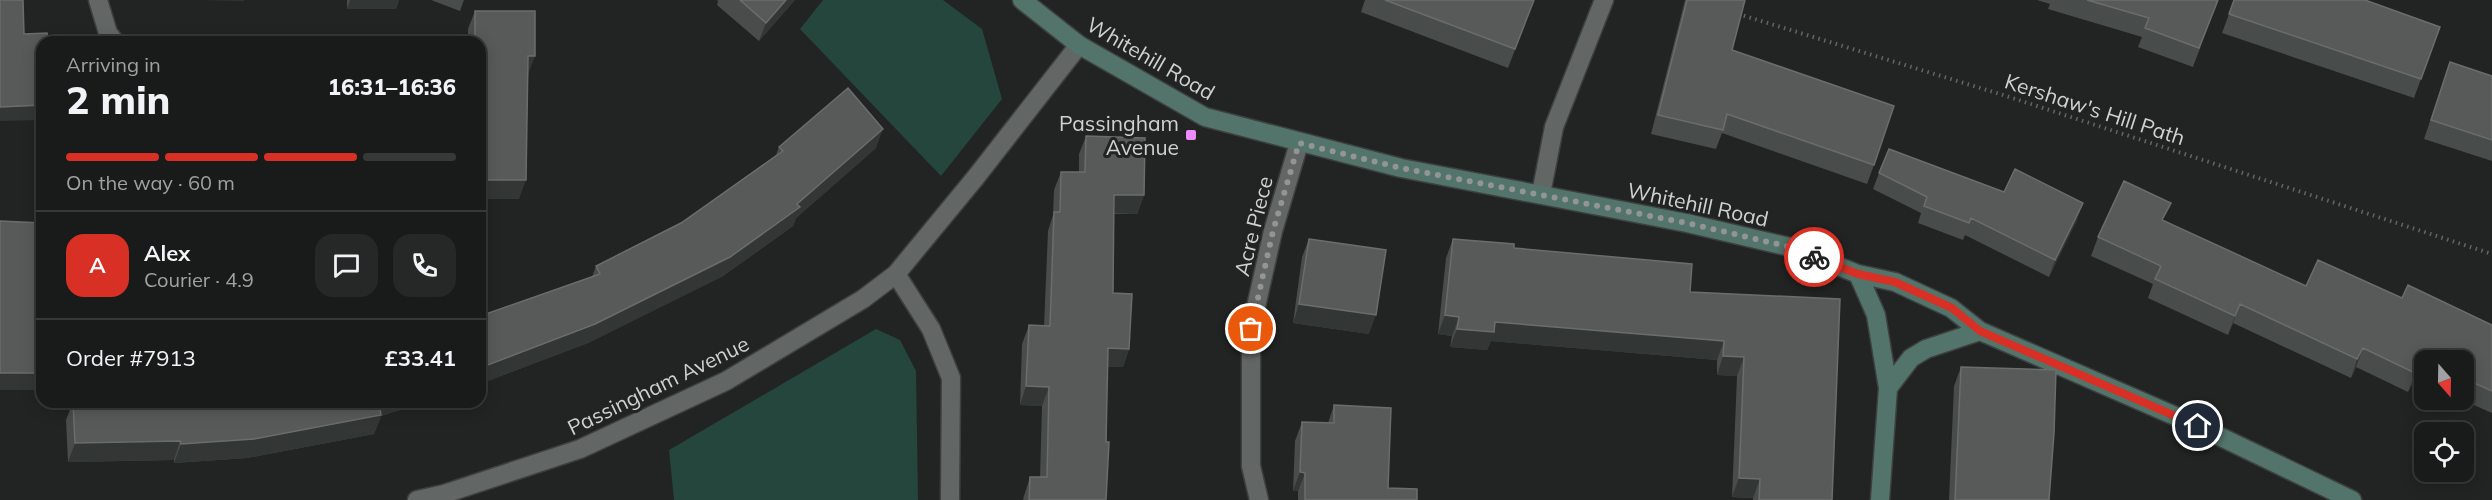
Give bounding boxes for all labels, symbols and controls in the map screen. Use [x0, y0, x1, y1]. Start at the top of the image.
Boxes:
street label: Whitehill Road [1082, 11, 1220, 105]
text: Arriving in [66, 52, 161, 77]
street label: Kershaw's Hill Path [2002, 68, 2188, 150]
text: 16:31–16:36 [328, 73, 456, 101]
text: 2 min [66, 75, 171, 124]
place label: Passingham Avenue [1059, 110, 1179, 160]
marker: Passingham Avenue [1184, 128, 1198, 142]
text: On the way · 60 m [66, 170, 235, 195]
street label: Acre Piece [1228, 173, 1278, 279]
street label: Whitehill Road [1625, 176, 1771, 232]
courier [1784, 227, 1844, 287]
button: chat [315, 234, 378, 297]
button: phone [393, 234, 456, 297]
text: Alex [144, 239, 190, 267]
icon: bike [1798, 241, 1831, 274]
text: A [89, 251, 106, 279]
text: Courier · 4.9 [144, 267, 254, 292]
pin [1225, 303, 1276, 354]
icon: bag [1234, 312, 1267, 345]
street label: Passingham Avenue [563, 330, 753, 440]
text: Order #7913 [66, 344, 196, 372]
text: £33.41 [385, 344, 456, 372]
north arrow [2414, 350, 2474, 410]
map controls [2414, 350, 2474, 482]
pin [2172, 400, 2223, 451]
icon: home [2181, 409, 2214, 442]
button: locate [2414, 422, 2474, 482]

